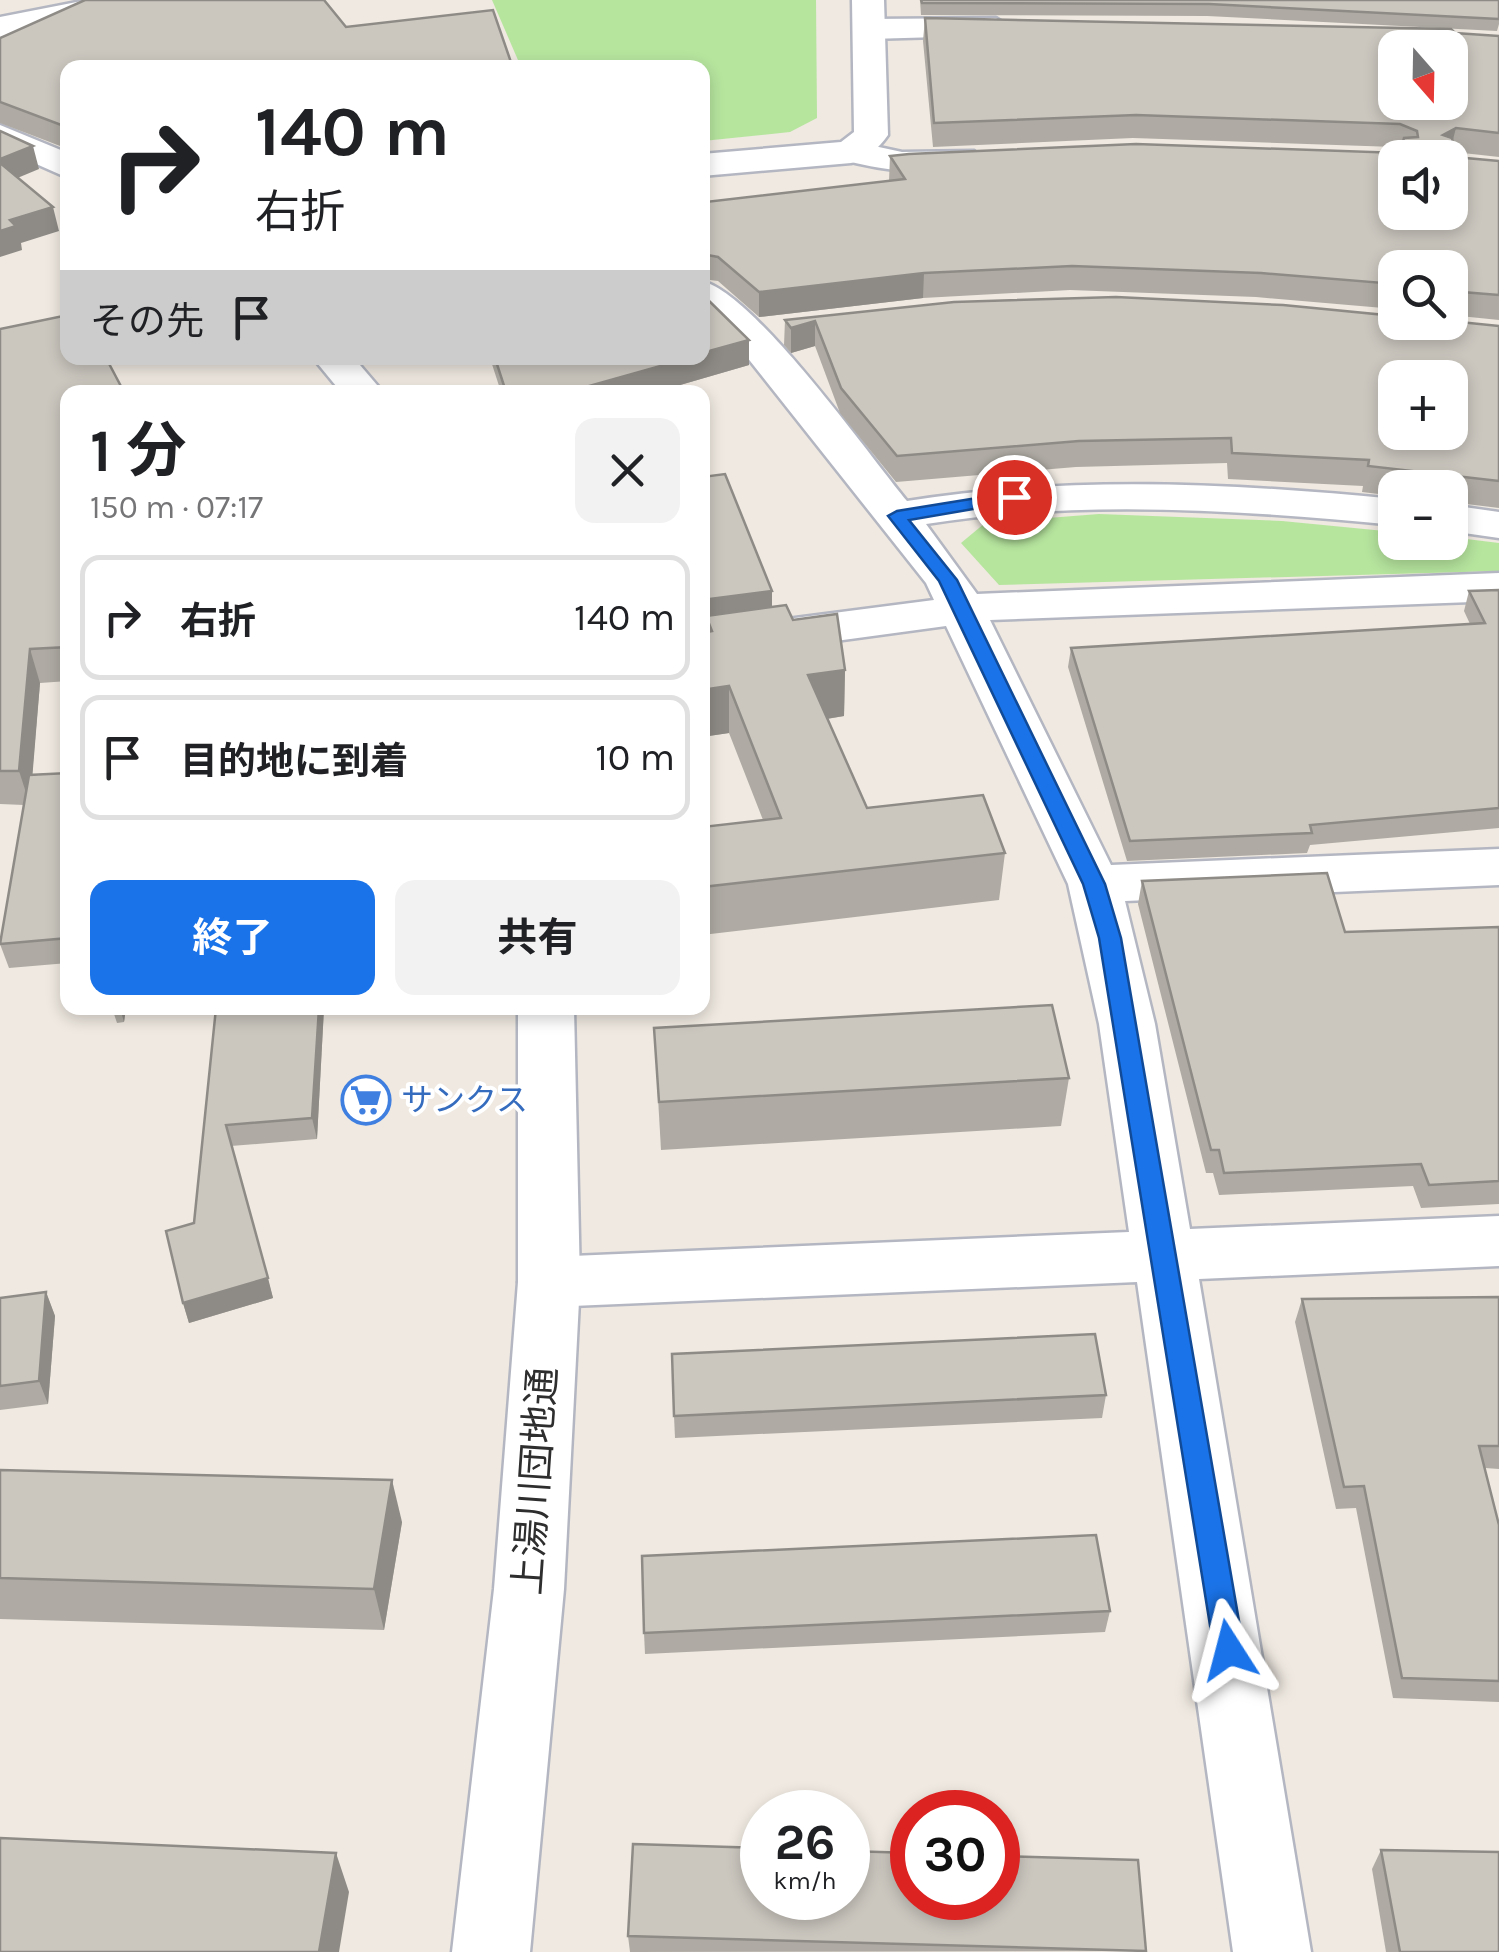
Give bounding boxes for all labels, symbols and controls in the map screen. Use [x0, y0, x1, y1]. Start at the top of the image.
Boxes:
north arrow [1378, 30, 1468, 120]
map controls [1378, 30, 1468, 560]
text: 140 m [255, 91, 450, 173]
icon: right [90, 100, 220, 230]
button: sound [1378, 140, 1468, 230]
text: 右折 [255, 186, 345, 238]
button: search [1378, 250, 1468, 340]
icon: arrive [224, 290, 279, 345]
text: その先 [90, 299, 204, 344]
button: + [1378, 360, 1468, 450]
text: 1 分 [90, 416, 187, 486]
button: close [575, 418, 680, 523]
pin [972, 455, 1057, 540]
icon: arrive [987, 470, 1042, 525]
button: − [1378, 470, 1468, 560]
text: 150 m · 07:17 [90, 489, 263, 526]
icon: right [95, 590, 150, 645]
text: 140 m [574, 595, 675, 640]
text: 右折 [180, 599, 256, 644]
icon: arrive [95, 730, 150, 785]
text: 10 m [595, 735, 675, 780]
text: 目的地に到着 [180, 739, 408, 784]
button: 終了 [90, 880, 375, 995]
button: 共有 [395, 880, 680, 995]
supermarket icon: サンクス [340, 1074, 392, 1126]
place label: サンクス [401, 1082, 528, 1119]
street label: 上湯川団地通 [505, 1366, 566, 1596]
position arrow [1177, 1598, 1281, 1702]
speed limit sign: 30 [890, 1790, 1020, 1920]
text: 26 [775, 1813, 835, 1872]
text: km/h [773, 1866, 837, 1895]

